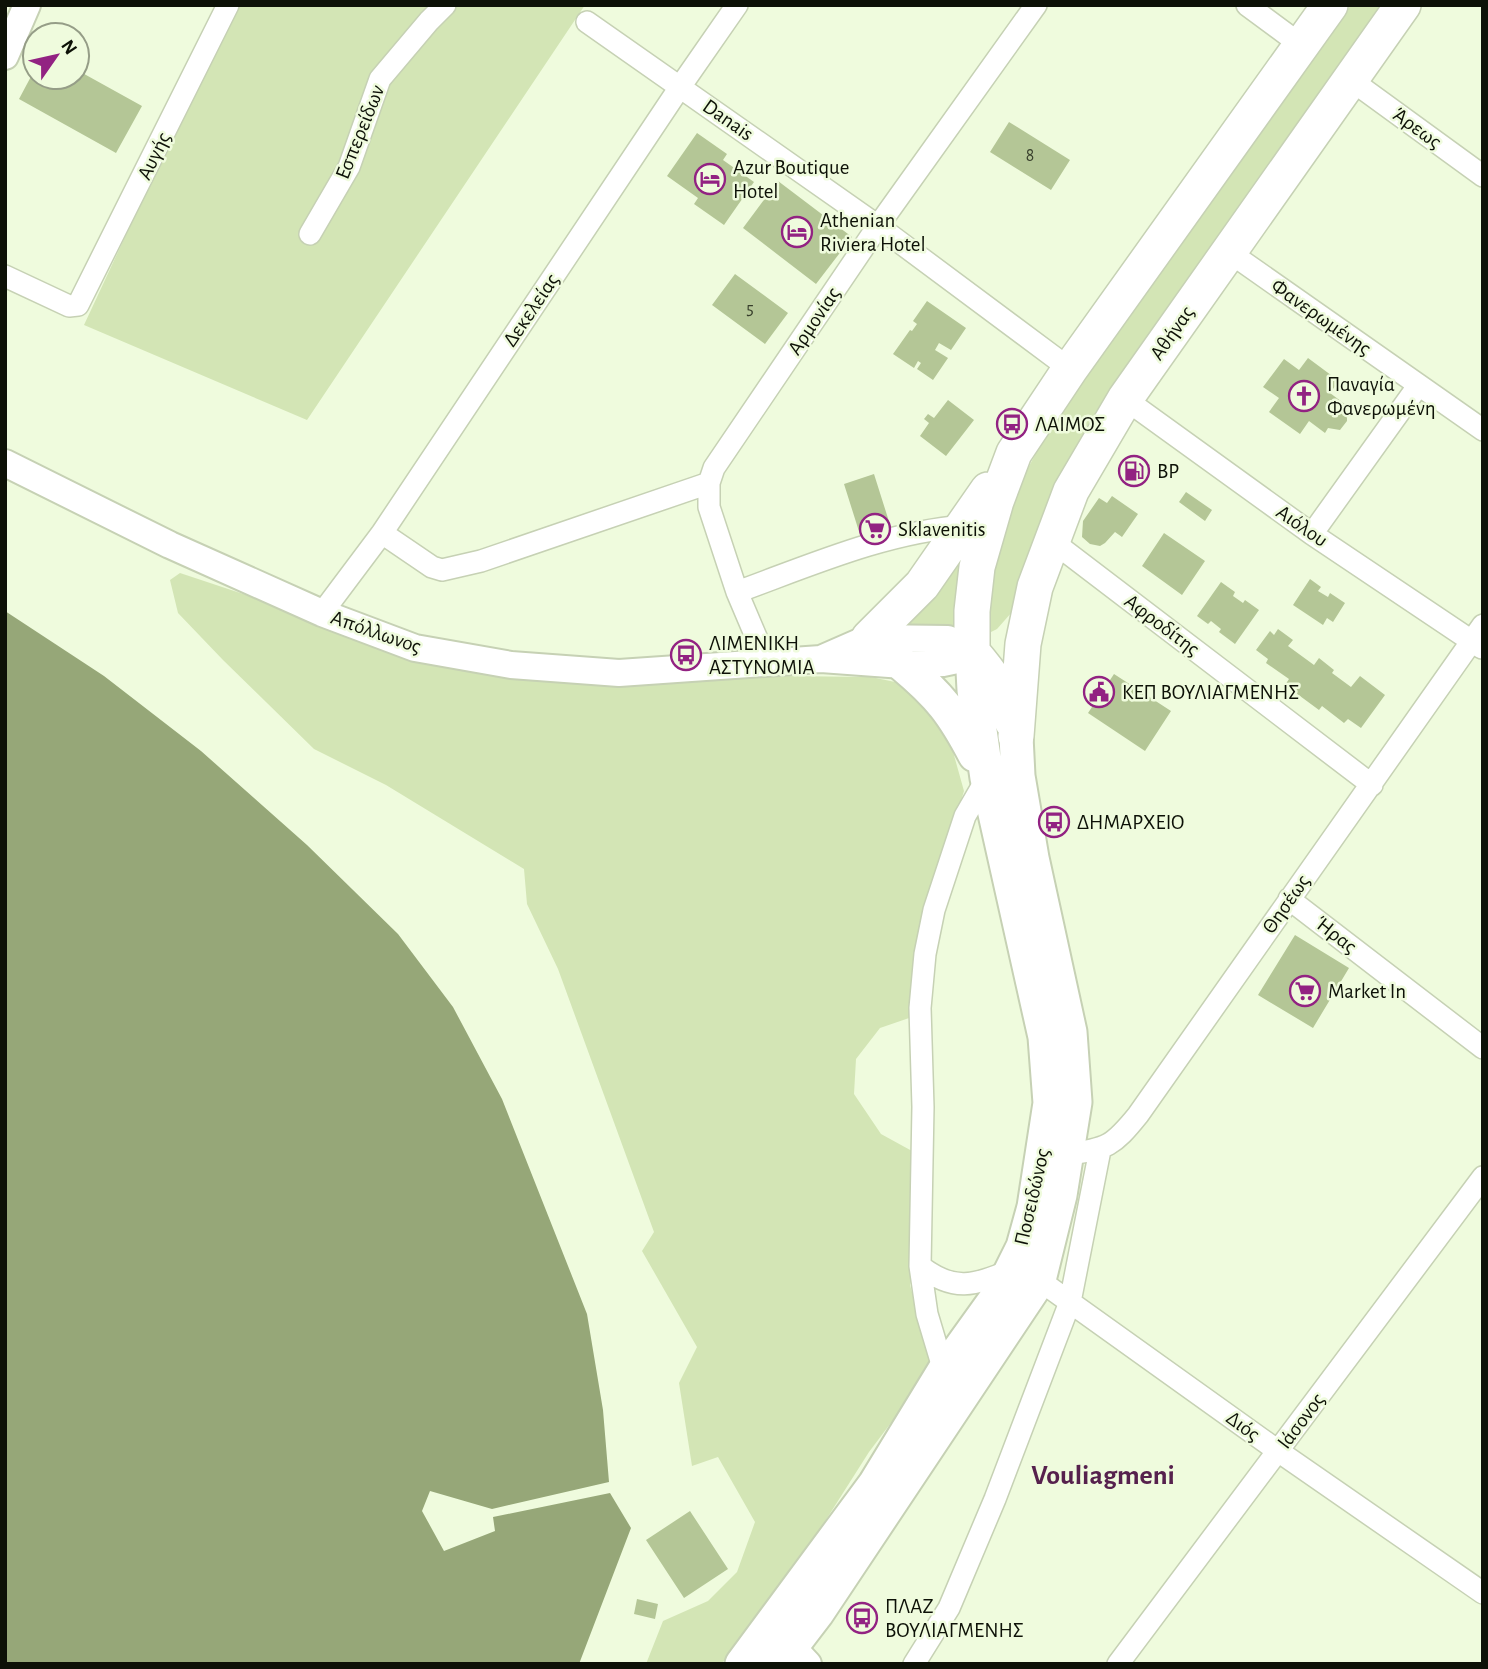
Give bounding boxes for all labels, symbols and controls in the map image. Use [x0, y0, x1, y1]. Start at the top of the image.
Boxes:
north arrow [21, 21, 91, 91]
text: N [57, 37, 80, 58]
street label: Εσπερείδων [332, 82, 388, 182]
street label: Danais [699, 95, 757, 145]
street label: Άρεως [1389, 103, 1445, 153]
street label: Αυγής [134, 129, 174, 183]
house number: 8 [1026, 147, 1034, 165]
place label: Azur Boutique Hotel [733, 157, 850, 202]
hotel icon: Azur Boutique Hotel [693, 162, 727, 196]
place label: Athenian Riviera Hotel [820, 210, 926, 255]
hotel icon: Athenian Riviera Hotel [780, 215, 814, 249]
street label: Δεκελείας [499, 270, 563, 350]
street label: Φανερωμένης [1267, 275, 1375, 359]
street label: Αρμονίας [784, 283, 844, 359]
house number: 5 [746, 300, 754, 318]
street label: Αθήνας [1146, 302, 1198, 364]
place label: Παναγία Φανερωμένη [1327, 374, 1436, 419]
church icon: Παναγία Φανερωμένη [1287, 379, 1321, 413]
bus stop icon: ΛΑΙΜΟΣ [995, 407, 1029, 441]
place label: ΛΑΙΜΟΣ [1035, 414, 1105, 435]
fuel station icon: BP [1117, 454, 1151, 488]
place label: BP [1157, 461, 1179, 482]
street label: Αιόλου [1273, 501, 1331, 551]
supermarket icon: Sklavenitis [858, 512, 892, 546]
place label: Sklavenitis [898, 519, 986, 540]
street label: Αφροδίτης [1121, 590, 1203, 660]
street label: Απόλλωνος [328, 607, 424, 657]
place label: ΛΙΜΕΝΙΚΗ ΑΣΤΥΝΟΜΙΑ [709, 633, 815, 678]
bus stop icon: ΛΙΜΕΝΙΚΗ ΑΣΤΥΝΟΜΙΑ [669, 638, 703, 672]
public building icon: ΚΕΠ ΒΟΥΛΙΑΓΜΕΝΗΣ [1082, 675, 1116, 709]
place label: ΚΕΠ ΒΟΥΛΙΑΓΜΕΝΗΣ [1122, 682, 1299, 703]
bus stop icon: ΔΗΜΑΡΧΕΙΟ [1037, 805, 1071, 839]
place label: ΔΗΜΑΡΧΕΙΟ [1077, 812, 1184, 833]
street label: Θησέως [1258, 871, 1314, 937]
street label: Ήρας [1311, 912, 1361, 958]
supermarket icon: Market In [1288, 974, 1322, 1008]
place label: Market In [1328, 981, 1406, 1002]
street label: Ποσειδώνος [1011, 1147, 1053, 1247]
street label: Ιάσονος [1273, 1389, 1329, 1453]
street label: Διός [1222, 1407, 1264, 1445]
district label: Vouliagmeni [1031, 1462, 1175, 1490]
place label: ΠΛΑΖ ΒΟΥΛΙΑΓΜΕΝΗΣ [885, 1596, 1024, 1641]
bus stop icon: ΠΛΑΖ ΒΟΥΛΙΑΓΜΕΝΗΣ [845, 1601, 879, 1635]

